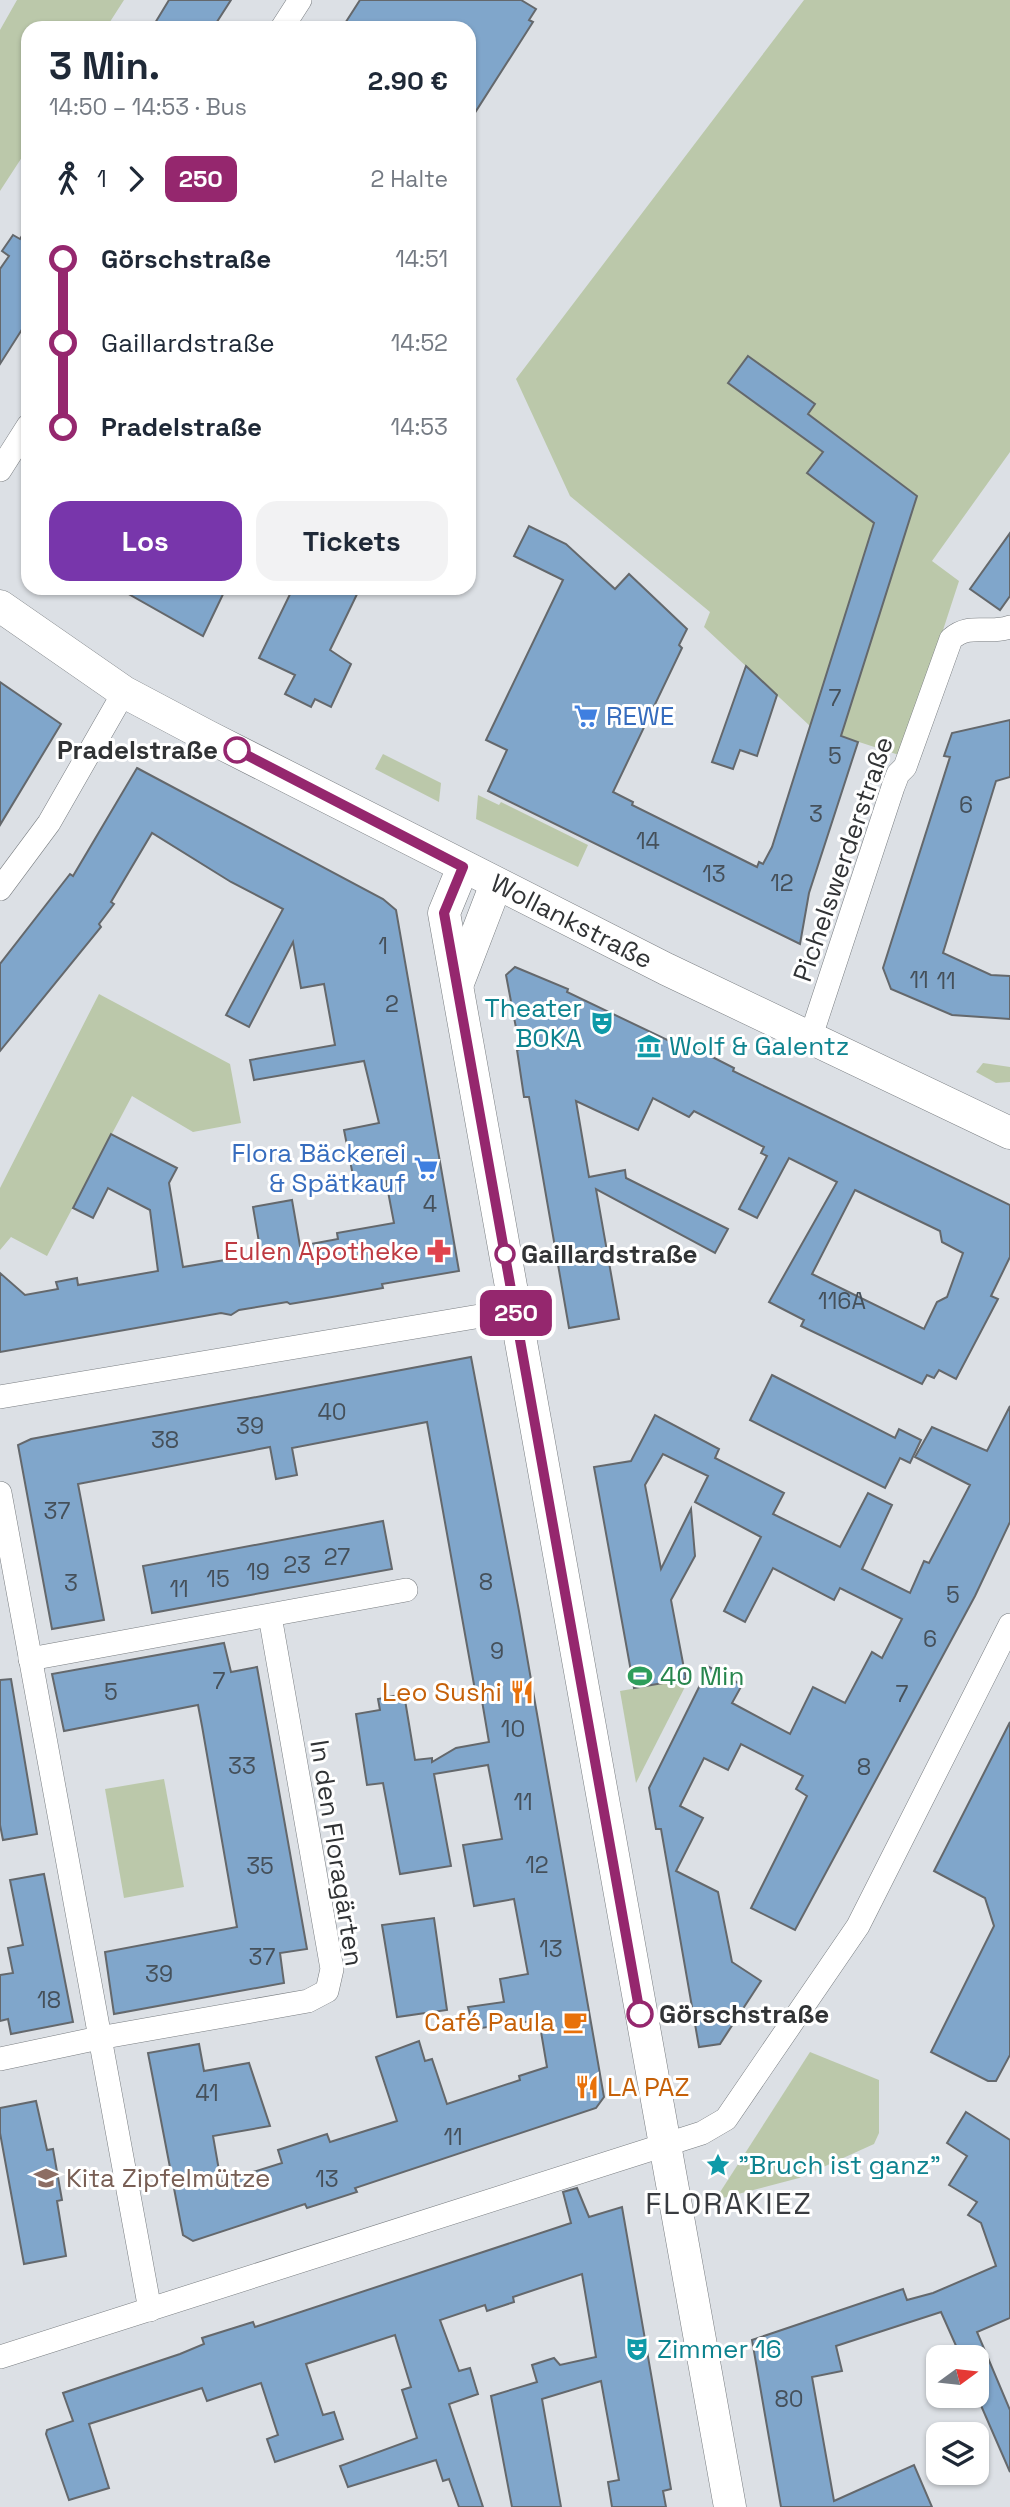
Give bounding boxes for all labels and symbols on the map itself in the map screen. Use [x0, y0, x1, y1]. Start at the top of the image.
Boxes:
house number: 7 [829, 683, 842, 713]
place label: REWE [606, 699, 674, 733]
supermarket icon: REWE [572, 702, 600, 730]
street label: Pichelswerderstraße [785, 732, 901, 986]
place label: Pradelstraße [57, 733, 218, 767]
marker: Pradelstraße [224, 737, 250, 763]
house number: 5 [828, 741, 842, 771]
house number: 6 [959, 790, 973, 820]
house number: 3 [809, 799, 823, 829]
house number: 14 [636, 826, 660, 856]
house number: 13 [702, 859, 726, 889]
street label: Wollankstraße [485, 866, 659, 976]
house number: 12 [770, 868, 794, 898]
house number: 1 [378, 931, 388, 961]
house number: 11 [909, 965, 929, 995]
house number: 11 [936, 966, 956, 996]
house number: 2 [385, 989, 399, 1019]
place label: Theater BOKA [485, 991, 582, 1055]
theatre icon: Theater BOKA [588, 1009, 616, 1037]
place label: Wolf & Galentz [669, 1029, 849, 1063]
museum icon: Wolf & Galentz [635, 1032, 663, 1060]
place label: Flora Bäckerei & Spätkauf [231, 1136, 406, 1200]
supermarket icon: Flora Bäckerei & Spätkauf [412, 1154, 440, 1182]
house number: 4 [423, 1189, 437, 1219]
place label: Eulen Apotheke [224, 1234, 419, 1268]
pharmacy icon: Eulen Apotheke [425, 1237, 453, 1265]
place label: Gaillardstraße [521, 1237, 698, 1271]
marker: Gaillardstraße [495, 1244, 515, 1264]
house number: 116A [818, 1286, 866, 1316]
line badge: 250 [476, 1290, 556, 1336]
house number: 40 [317, 1397, 347, 1427]
house number: 39 [236, 1411, 264, 1441]
house number: 38 [151, 1425, 179, 1455]
house number: 37 [44, 1496, 70, 1526]
house number: 27 [324, 1542, 350, 1572]
house number: 23 [283, 1550, 311, 1580]
house number: 19 [246, 1557, 270, 1587]
house number: 15 [206, 1564, 230, 1594]
house number: 8 [479, 1567, 493, 1597]
house number: 3 [64, 1568, 78, 1598]
house number: 11 [169, 1574, 189, 1604]
house number: 5 [946, 1580, 960, 1610]
house number: 6 [923, 1624, 937, 1654]
house number: 9 [490, 1636, 504, 1666]
place label: 40 Min [660, 1659, 744, 1693]
sports icon: 40 Min [626, 1662, 654, 1690]
house number: 7 [213, 1666, 226, 1696]
place label: Leo Sushi [382, 1675, 502, 1709]
house number: 5 [104, 1677, 118, 1707]
restaurant icon: Leo Sushi [508, 1678, 536, 1706]
house number: 7 [896, 1679, 909, 1709]
house number: 10 [501, 1714, 525, 1744]
street label: In den Floragärten [302, 1738, 372, 1968]
house number: 33 [228, 1751, 256, 1781]
house number: 8 [857, 1752, 871, 1782]
house number: 11 [513, 1787, 533, 1817]
house number: 12 [525, 1850, 549, 1880]
house number: 35 [246, 1851, 274, 1881]
house number: 13 [539, 1934, 563, 1964]
house number: 37 [249, 1942, 275, 1972]
house number: 39 [145, 1959, 173, 1989]
house number: 18 [37, 1985, 61, 2015]
place label: Görschstraße [659, 1997, 829, 2031]
marker: Görschstraße [627, 2001, 653, 2027]
place label: Café Paula [424, 2005, 555, 2039]
cafe icon: Café Paula [561, 2008, 589, 2036]
place label: LA PAZ [607, 2070, 689, 2104]
restaurant icon: LA PAZ [573, 2073, 601, 2101]
house number: 41 [195, 2078, 219, 2108]
house number: 11 [443, 2122, 463, 2152]
place label: "Bruch ist ganz" [738, 2148, 941, 2182]
place icon: "Bruch ist ganz" [704, 2151, 732, 2179]
place label: Kita Zipfelmütze [66, 2161, 270, 2195]
school or university icon: Kita Zipfelmütze [32, 2164, 60, 2192]
house number: 13 [315, 2164, 339, 2194]
district label: FLORAKIEZ [645, 2184, 813, 2223]
place label: Zimmer 16 [657, 2332, 782, 2366]
theatre icon: Zimmer 16 [623, 2335, 651, 2363]
north arrow [926, 2345, 989, 2408]
house number: 80 [774, 2384, 804, 2414]

